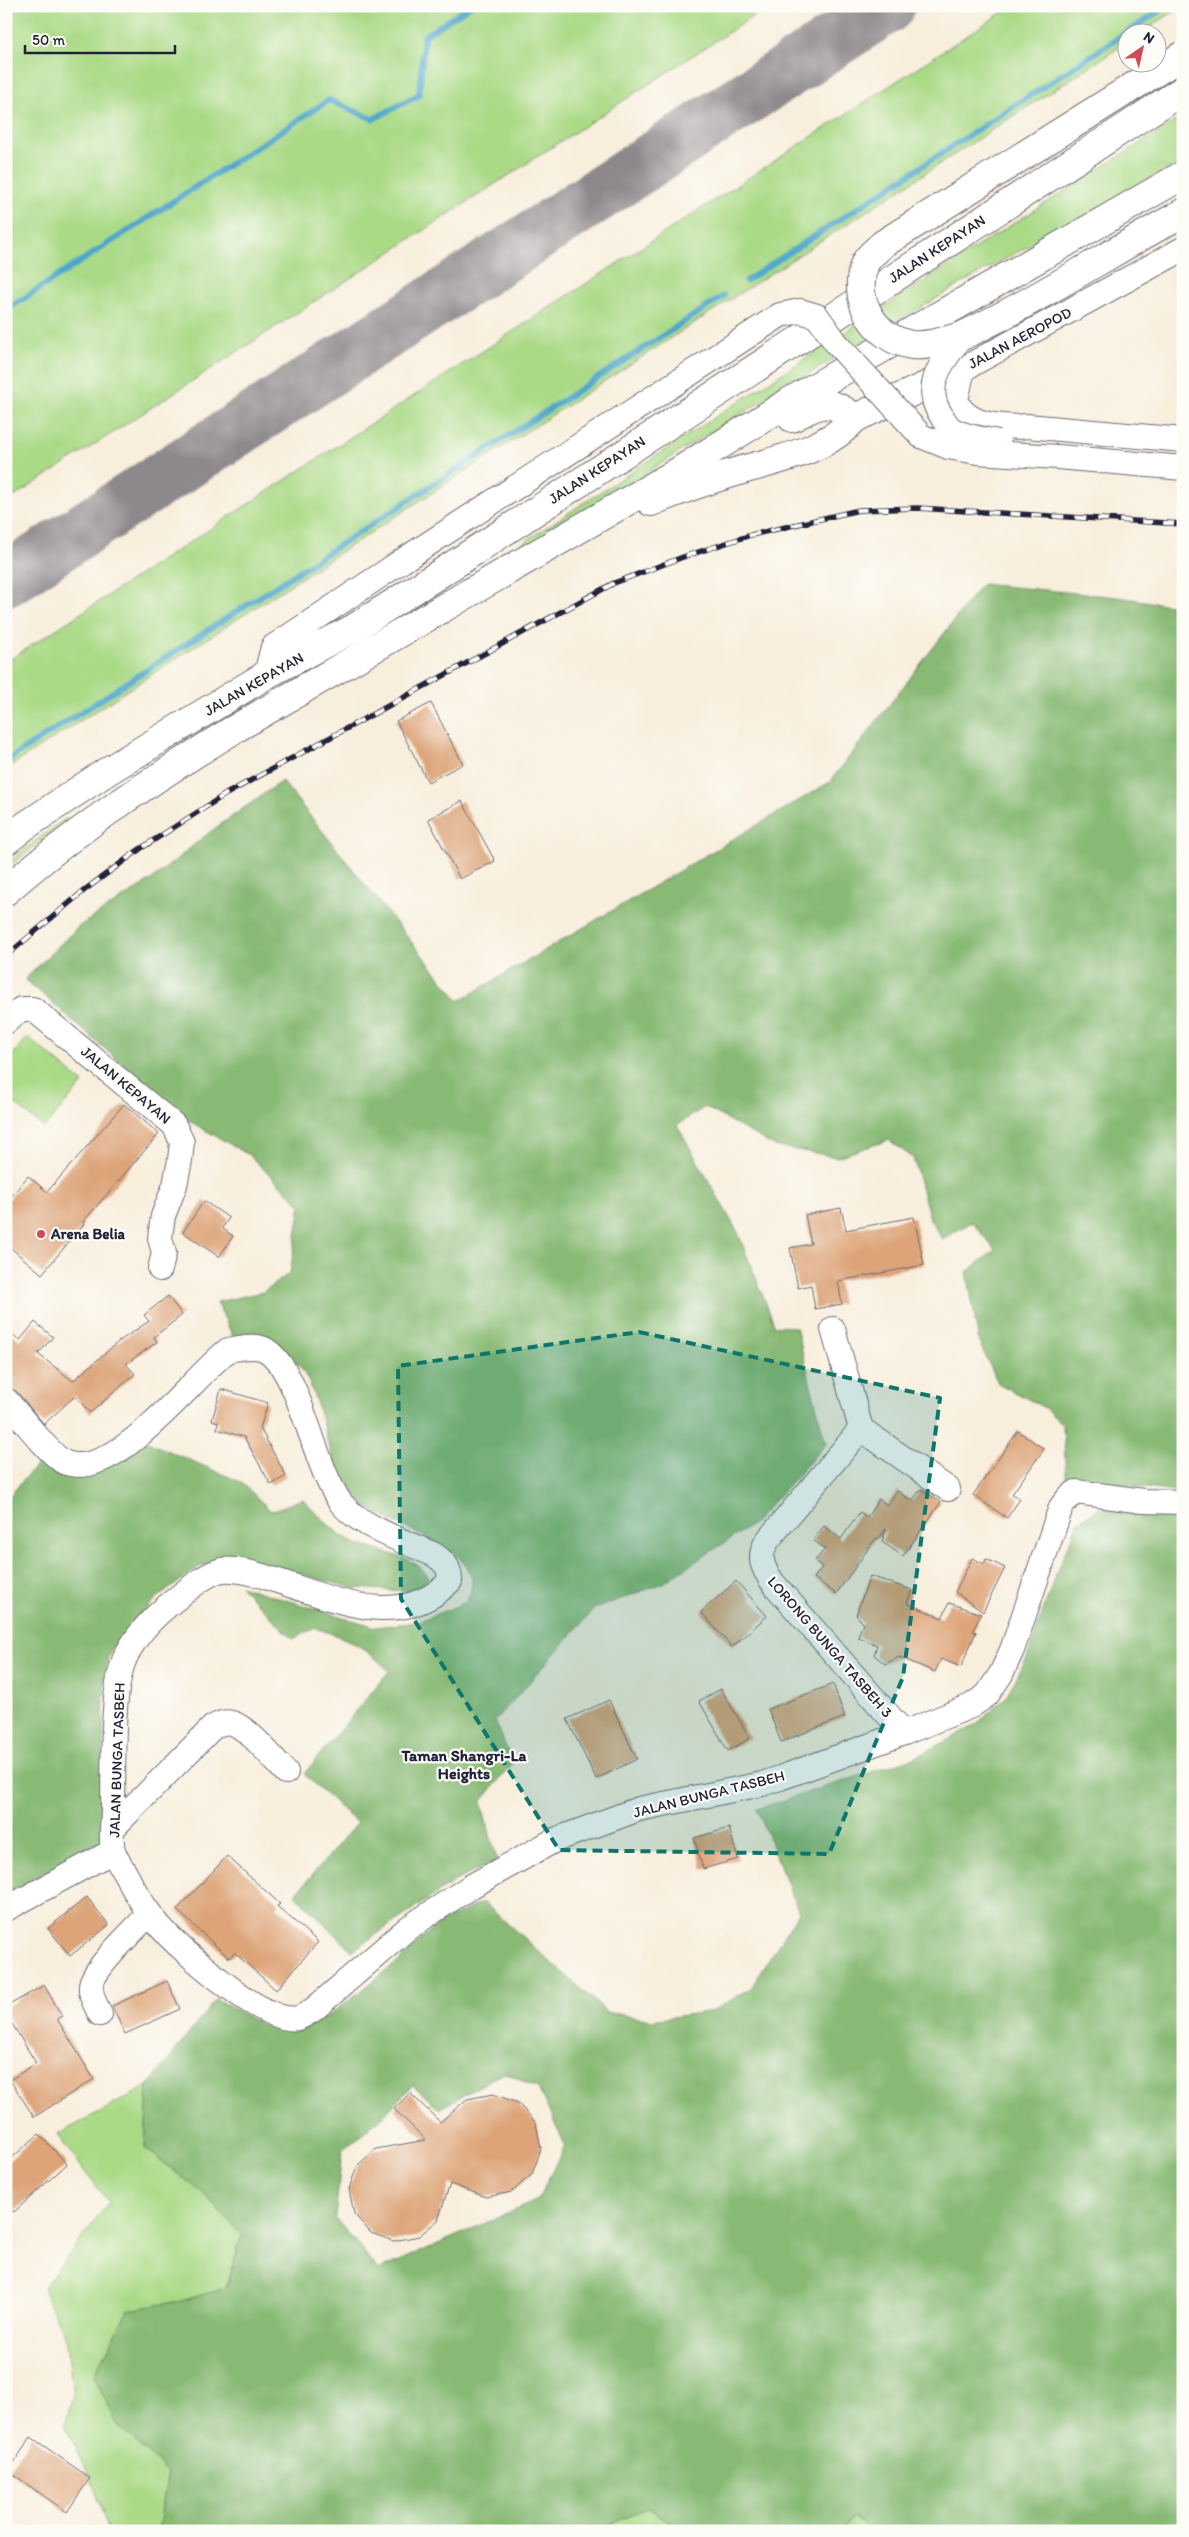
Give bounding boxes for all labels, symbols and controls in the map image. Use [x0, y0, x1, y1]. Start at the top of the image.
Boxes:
scale bar [25, 22, 175, 54]
north arrow [1116, 22, 1166, 72]
text: N [1140, 28, 1158, 47]
text: 50 m [32, 31, 65, 49]
street label: JALAN KEPAYAN [885, 211, 989, 287]
street label: JALAN AEROPOD [965, 303, 1075, 373]
street label: JALAN KEPAYAN [545, 432, 649, 508]
street label: JALAN KEPAYAN [201, 648, 307, 720]
street label: JALAN KEPAYAN [77, 1042, 175, 1128]
place label: Arena Belia [50, 1225, 125, 1243]
marker: Arena Belia [35, 1228, 47, 1240]
street label: LORONG BUNGA TASBEH 3 [764, 1573, 896, 1721]
street label: JALAN BUNGA TASBEH [105, 1682, 129, 1838]
district label: Taman Shangri-La Heights [401, 1746, 527, 1784]
street label: JALAN BUNGA TASBEH [631, 1766, 787, 1822]

